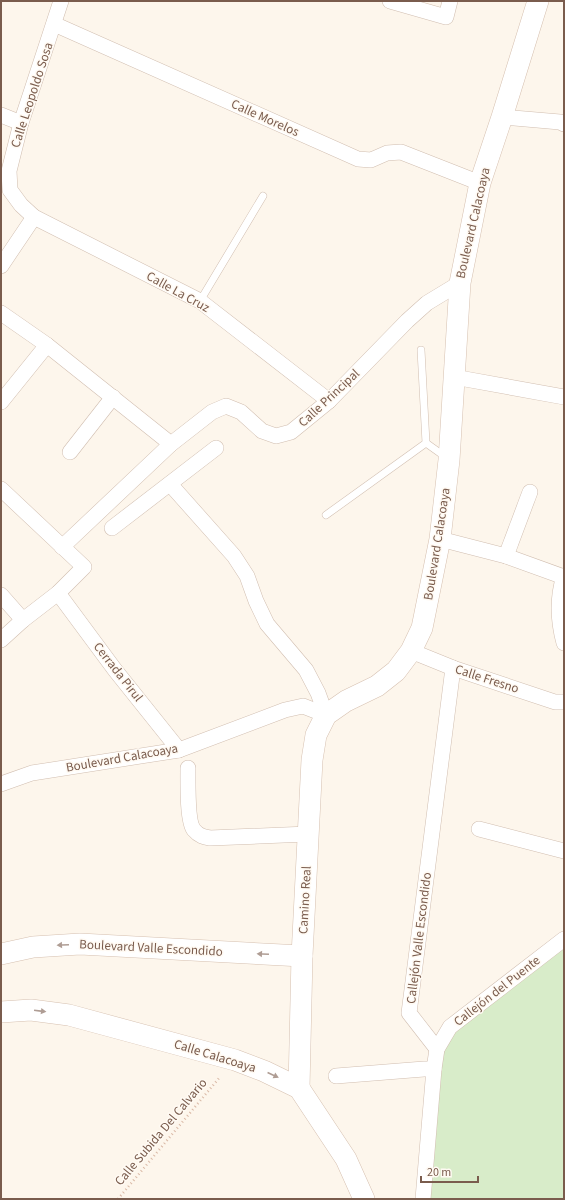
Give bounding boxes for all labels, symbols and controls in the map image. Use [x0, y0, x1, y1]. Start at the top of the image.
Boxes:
street label: Calle Leopoldo Sosa [6, 40, 58, 150]
street label: Calle Morelos [228, 95, 302, 141]
street label: Boulevard Calacoaya [451, 166, 495, 280]
street label: Calle La Cruz [143, 267, 213, 317]
street label: Calle Principal [294, 365, 364, 431]
street label: Boulevard Calacoaya [419, 487, 455, 601]
street label: Cerrada Pirul [89, 638, 147, 706]
street label: Calle Fresno [453, 660, 521, 698]
street label: Boulevard Calacoaya [65, 739, 179, 777]
street label: Camino Real [294, 866, 316, 934]
street label: Callejón Valle Escondido [402, 871, 436, 1005]
street label: Boulevard Valle Escondido [79, 935, 223, 961]
one-way arrow [57, 941, 69, 948]
one-way arrow [257, 950, 269, 957]
street label: Callejón del Puente [450, 952, 544, 1030]
one-way arrow [34, 1008, 46, 1014]
street label: Calle Calacoaya [172, 1035, 258, 1077]
one-way arrow [267, 1072, 278, 1078]
street label: Calle Subida Del Calvario [111, 1074, 211, 1190]
scale bar [421, 1158, 478, 1184]
text: 20 m [427, 1164, 451, 1181]

